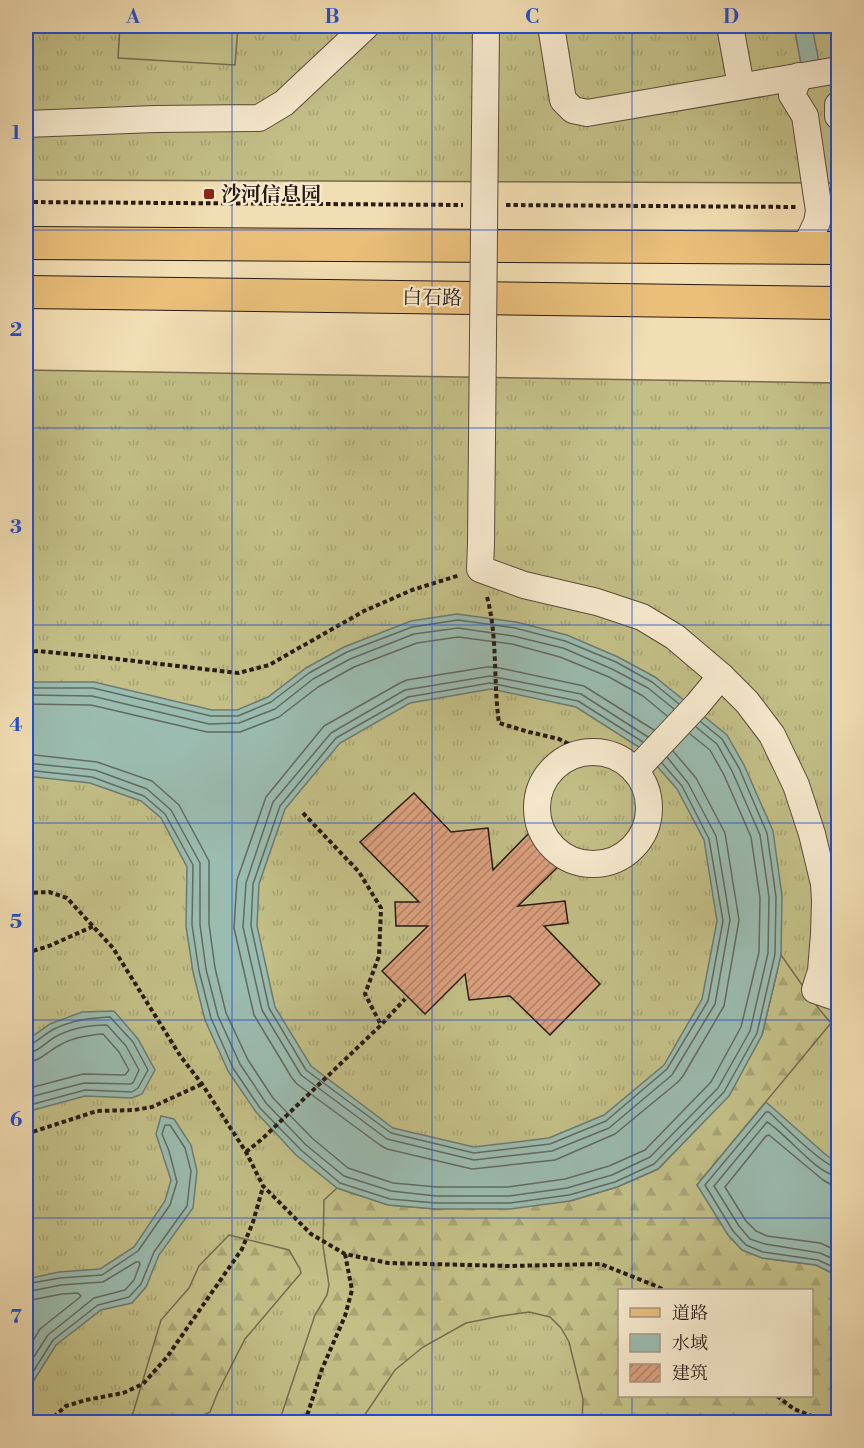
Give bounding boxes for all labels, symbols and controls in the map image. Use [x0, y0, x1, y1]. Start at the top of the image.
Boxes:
text: A [125, 5, 141, 30]
text: B [324, 5, 340, 30]
text: C [525, 5, 539, 30]
text: D [723, 5, 739, 30]
text: 1 [11, 121, 21, 146]
place label: 沙河信息园 [221, 183, 321, 208]
marker: 沙河信息园 [202, 187, 216, 201]
street label: 白石路 [402, 285, 462, 312]
text: 2 [10, 318, 22, 343]
text: 3 [10, 515, 22, 540]
text: 4 [9, 713, 23, 738]
text: 5 [10, 910, 22, 935]
text: 6 [10, 1108, 23, 1133]
legend [618, 1289, 813, 1397]
text: 道路 [672, 1302, 708, 1325]
text: 7 [10, 1305, 22, 1330]
text: 水域 [672, 1332, 708, 1355]
text: 建筑 [672, 1362, 708, 1385]

